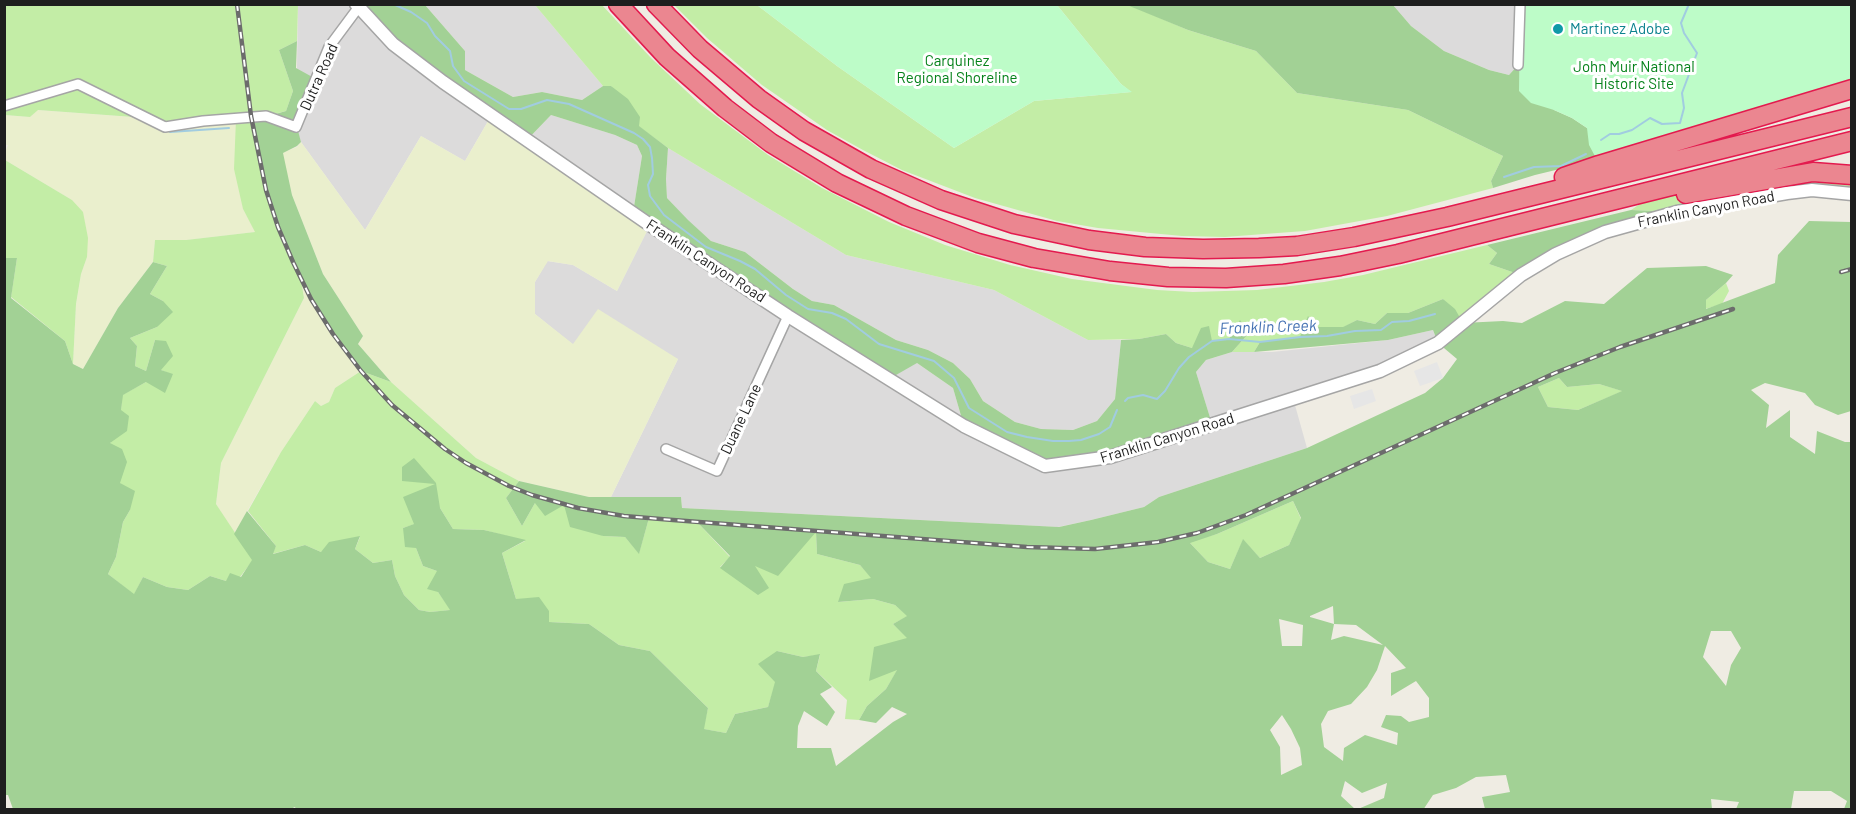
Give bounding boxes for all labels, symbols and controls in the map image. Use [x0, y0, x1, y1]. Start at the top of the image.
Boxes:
place label: Martinez Adobe [1570, 20, 1670, 38]
marker: Martinez Adobe [1551, 22, 1565, 36]
street label: Dutra Road [296, 41, 342, 113]
park label: Carquinez Regional Shoreline [897, 52, 1017, 87]
park label: John Muir National Historic Site [1573, 58, 1695, 93]
street label: Franklin Canyon Road [1636, 187, 1776, 231]
street label: Franklin Canyon Road [643, 216, 769, 306]
water label: Franklin Creek [1219, 316, 1317, 338]
street label: Duane Lane [717, 381, 765, 457]
street label: Franklin Canyon Road [1098, 409, 1236, 467]

